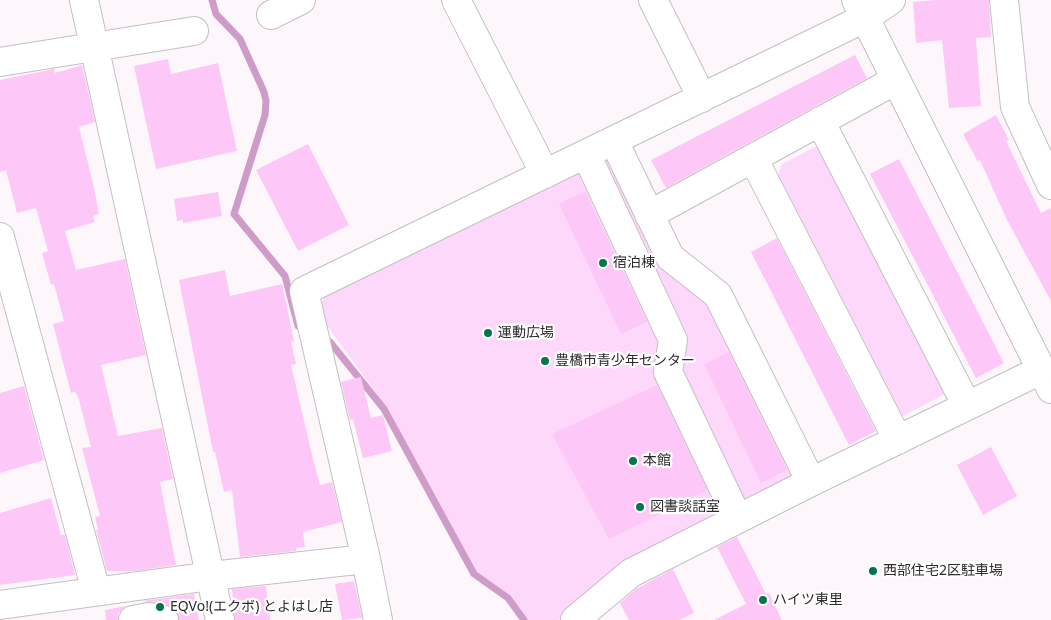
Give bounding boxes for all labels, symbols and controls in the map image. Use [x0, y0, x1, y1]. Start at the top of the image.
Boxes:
place label: 宿泊棟 [613, 255, 655, 271]
marker: 宿泊棟 [597, 257, 609, 269]
place label: 運動広場 [498, 325, 554, 341]
marker: 運動広場 [482, 327, 494, 339]
place label: 豊橋市青少年センター [555, 353, 695, 369]
marker: 豊橋市青少年センター [539, 355, 551, 367]
place label: 本館 [643, 453, 671, 469]
marker: 本館 [627, 455, 639, 467]
place label: 図書談話室 [650, 499, 720, 515]
marker: 図書談話室 [634, 501, 646, 513]
place label: 西部住宅2区駐車場 [883, 563, 1003, 579]
marker: 西部住宅2区駐車場 [867, 565, 879, 577]
place label: ハイツ東里 [773, 592, 843, 608]
marker: ハイツ東里 [757, 594, 769, 606]
place label: EQVo!(エクボ) とよはし店 [170, 599, 333, 615]
marker: EQVo!(エクボ) とよはし店 [154, 601, 166, 613]

